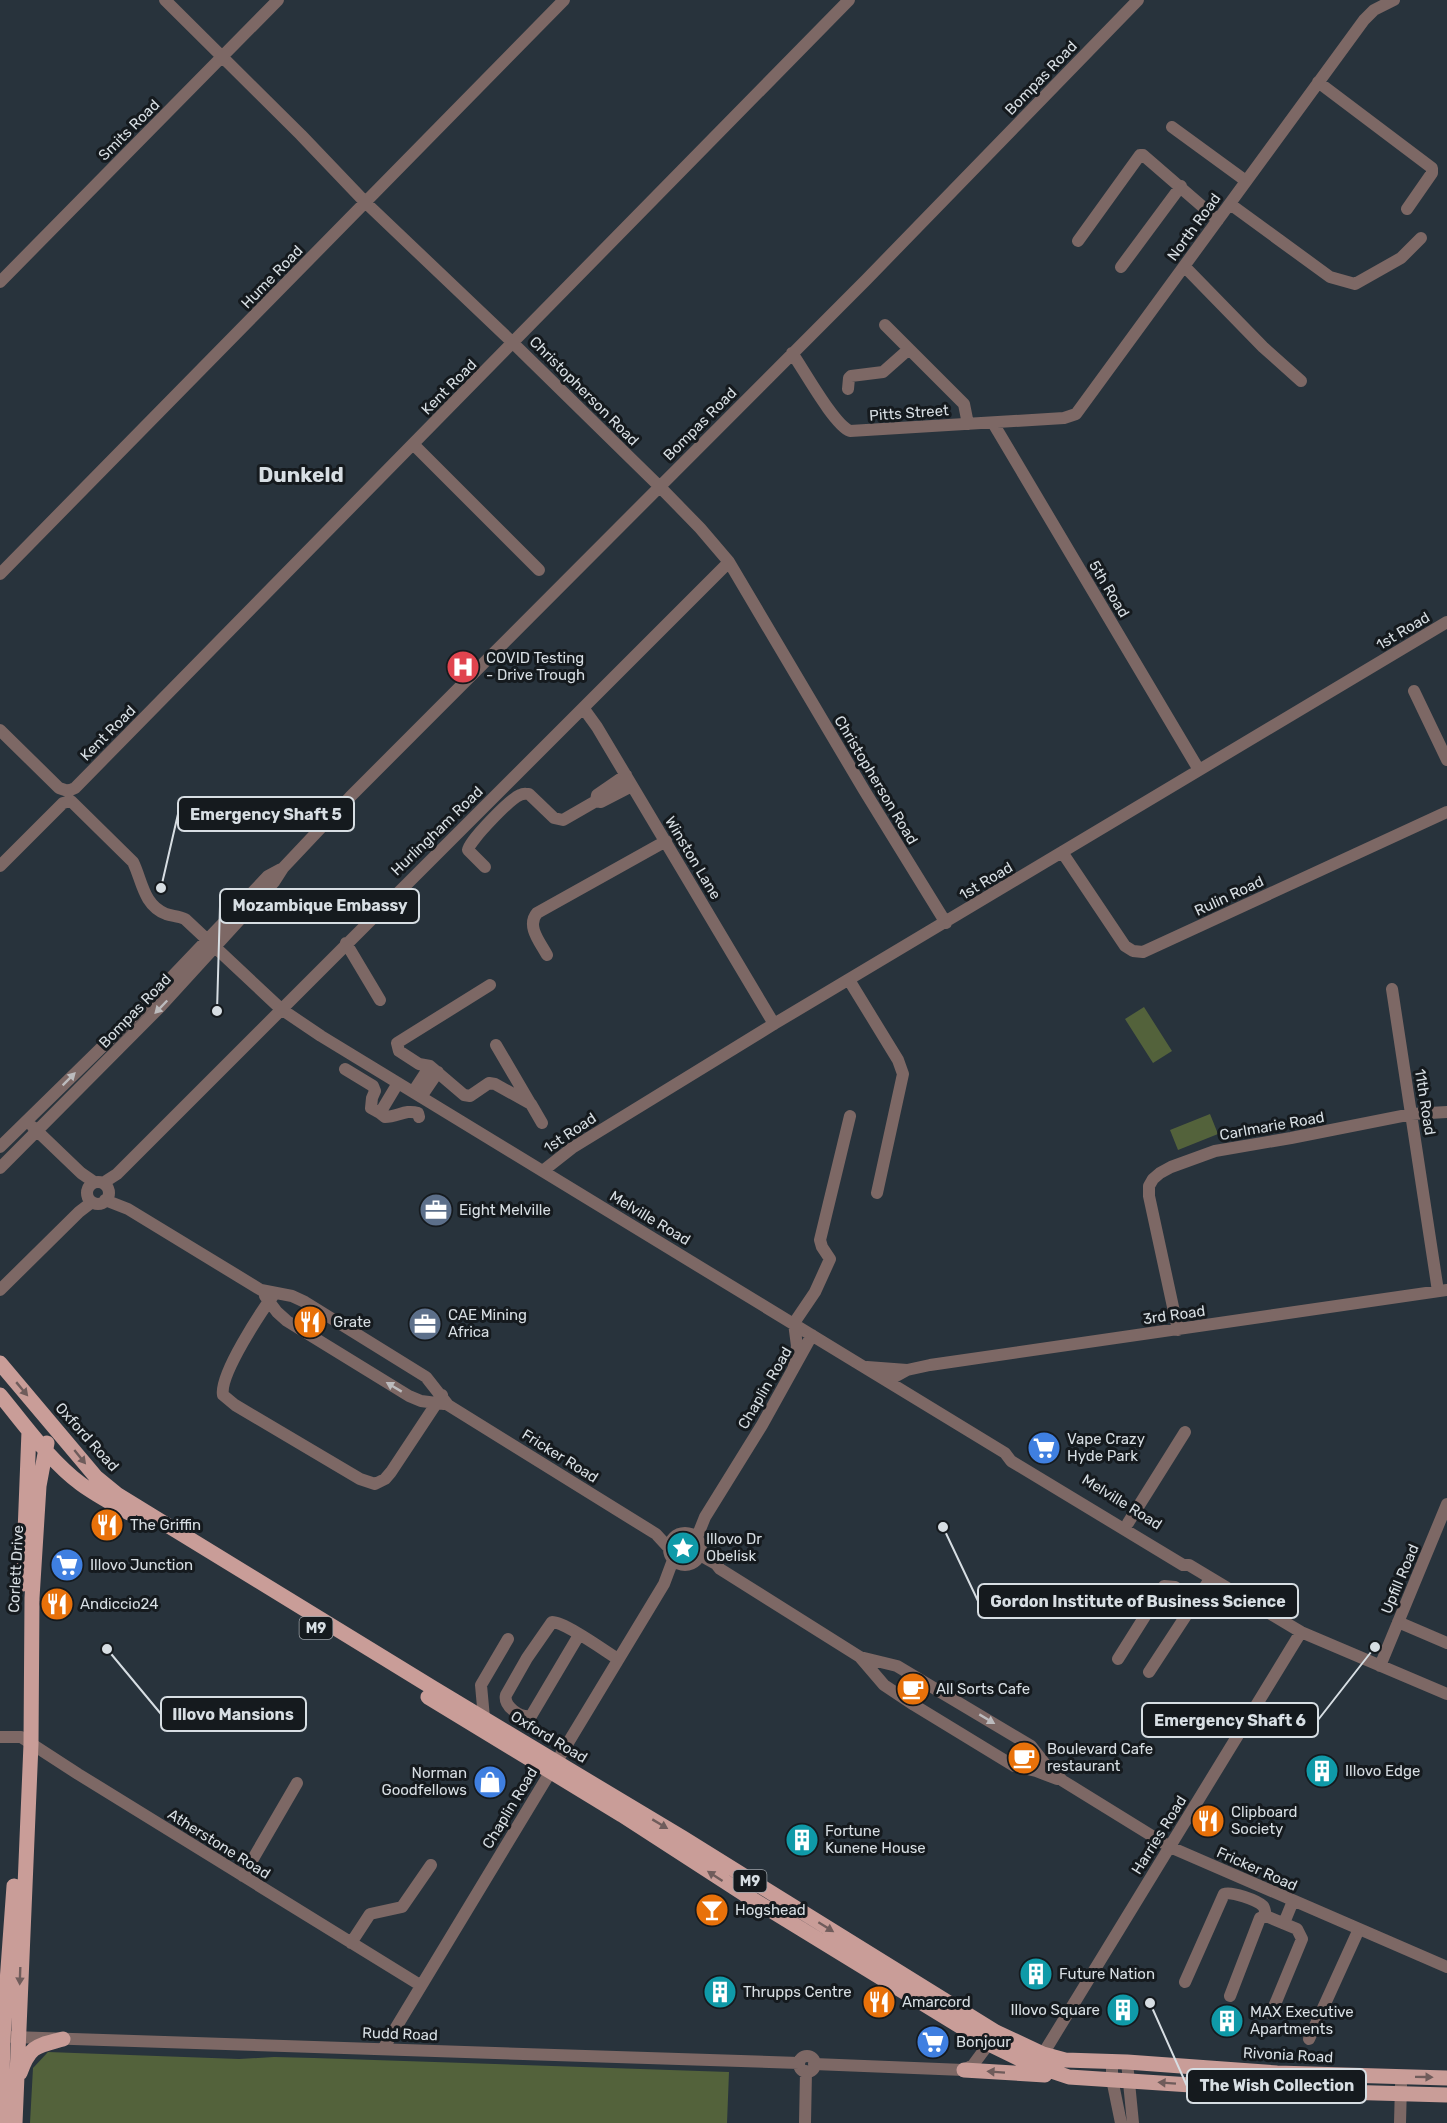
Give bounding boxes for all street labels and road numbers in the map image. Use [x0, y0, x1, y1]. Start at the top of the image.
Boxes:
street label: Bompas Road [1001, 37, 1081, 119]
street label: Smits Road [95, 96, 163, 164]
street label: North Road [1164, 190, 1224, 264]
street label: Hume Road [237, 242, 307, 312]
street label: Christopherson Road [526, 333, 642, 449]
street label: Kent Road [418, 356, 480, 418]
street label: Bompas Road [660, 384, 740, 464]
street label: Pitts Street [869, 401, 950, 425]
street label: 5th Road [1085, 557, 1133, 621]
street label: 1st Road [1373, 608, 1433, 654]
street label: Kent Road [77, 702, 139, 764]
street label: Christopherson Road [830, 712, 922, 848]
street label: Hurlingham Road [387, 783, 487, 879]
street label: Winston Lane [661, 813, 725, 903]
street label: 1st Road [956, 858, 1016, 904]
street label: Rulin Road [1191, 872, 1267, 920]
street label: Bompas Road [95, 970, 175, 1052]
street label: 11th Road [1411, 1067, 1439, 1137]
street label: Carlmarie Road [1218, 1108, 1326, 1144]
street label: 1st Road [540, 1109, 600, 1157]
street label: Melville Road [606, 1187, 694, 1249]
street label: 3rd Road [1142, 1302, 1206, 1328]
street label: Chaplin Road [734, 1344, 796, 1432]
street label: Oxford Road [51, 1399, 123, 1475]
street label: Fricker Road [519, 1425, 601, 1487]
street label: Melville Road [1079, 1470, 1165, 1534]
street label: Corlett Drive [5, 1525, 27, 1613]
street label: Upfill Road [1377, 1541, 1423, 1617]
road number: M9 [300, 1617, 332, 1639]
street label: Oxford Road [507, 1707, 591, 1767]
street label: Chaplin Road [479, 1764, 541, 1852]
street label: Harries Road [1128, 1792, 1190, 1878]
street label: Atherstone Road [164, 1805, 274, 1883]
street label: Fricker Road [1214, 1843, 1300, 1895]
road number: M9 [734, 1870, 766, 1892]
street label: Rudd Road [362, 2024, 438, 2044]
street label: Rivonia Road [1242, 2044, 1334, 2066]

